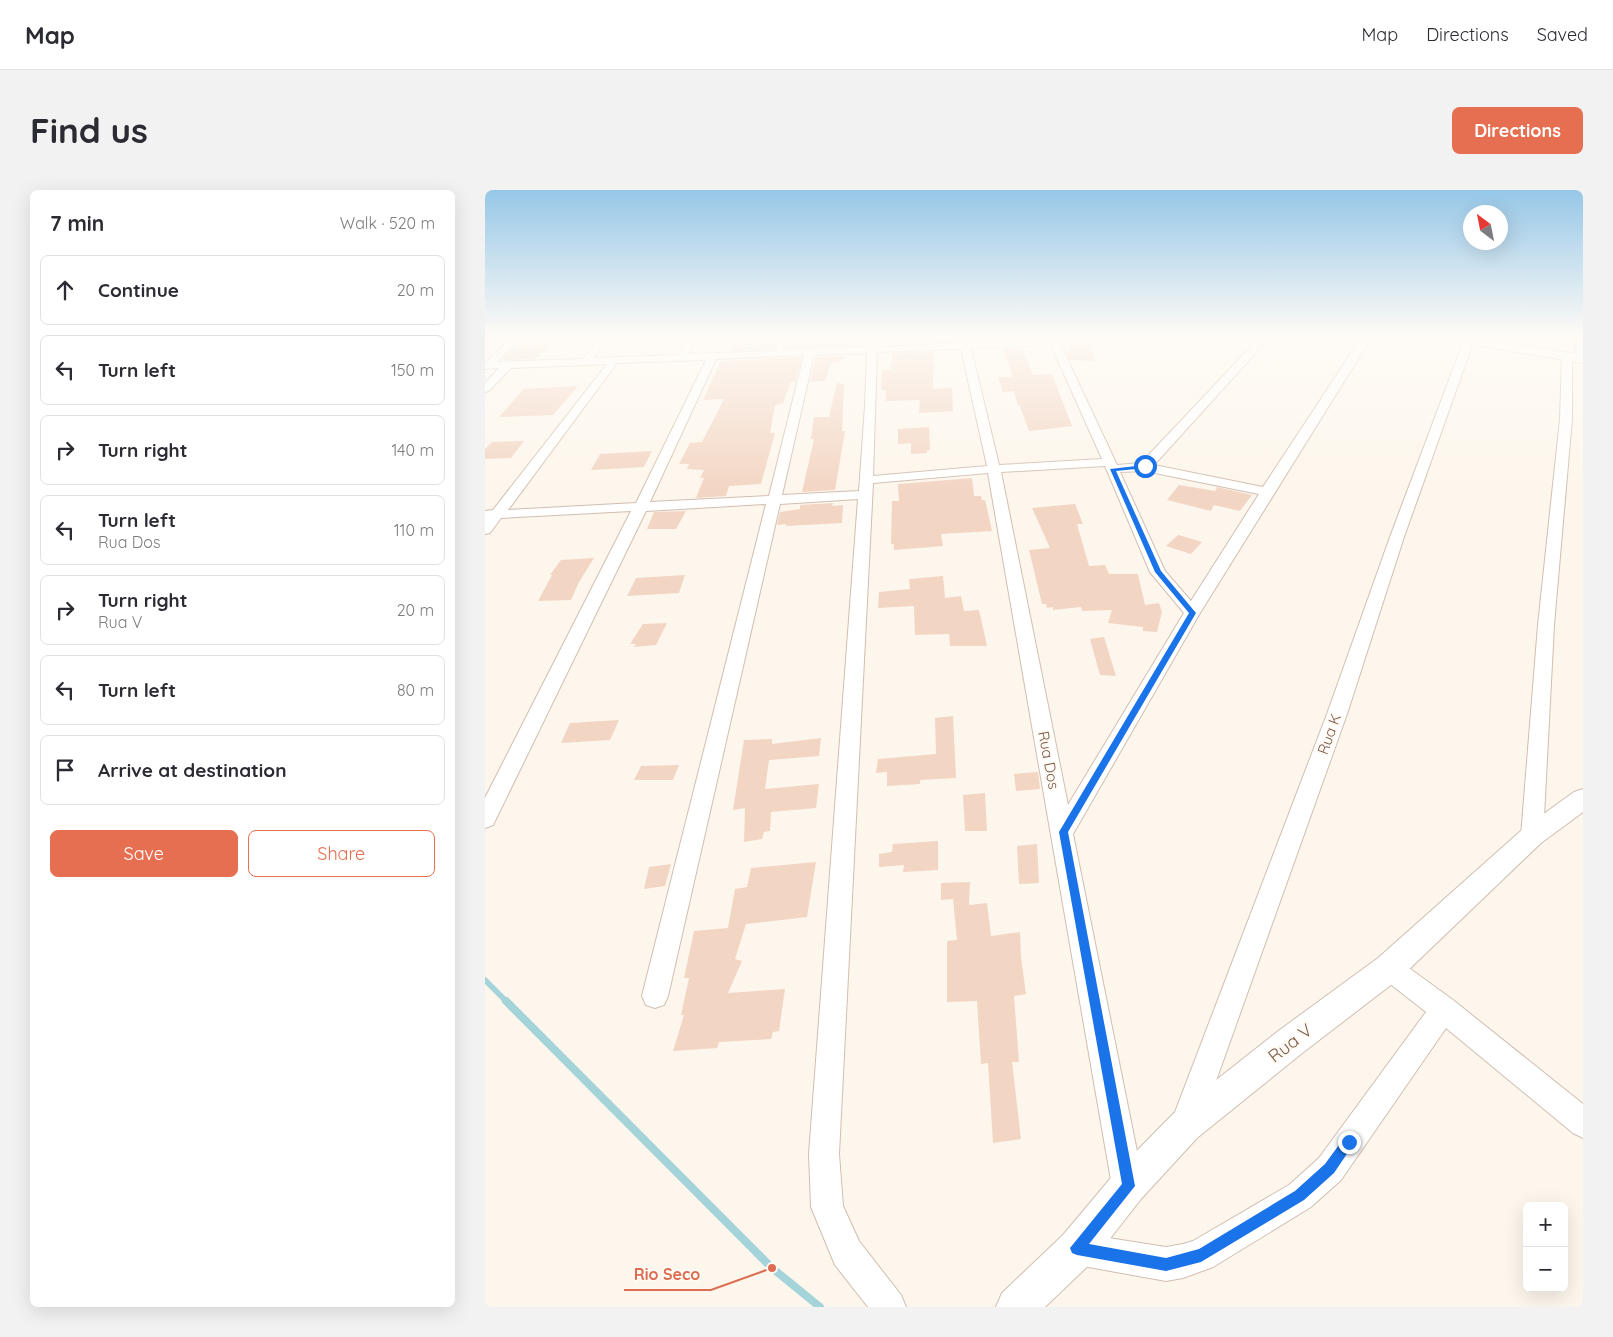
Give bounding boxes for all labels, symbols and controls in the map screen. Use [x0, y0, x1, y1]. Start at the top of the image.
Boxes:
text: Map [25, 20, 75, 50]
text: Map [1361, 23, 1398, 46]
text: Directions [1426, 23, 1509, 46]
text: Saved [1537, 23, 1588, 46]
button: Directions [1452, 107, 1583, 154]
text: Find us [30, 108, 148, 152]
north arrow [1463, 205, 1508, 250]
text: 7 min [50, 210, 104, 236]
text: Walk · 520 m [340, 213, 435, 233]
icon: ahead [51, 276, 79, 304]
text: Continue [98, 278, 179, 302]
text: 20 m [397, 280, 434, 300]
icon: left [51, 356, 79, 384]
text: Turn left [98, 358, 176, 382]
text: 150 m [391, 360, 434, 380]
icon: right [51, 436, 79, 464]
text: Turn right [98, 438, 187, 462]
text: 140 m [391, 440, 434, 460]
route start [1134, 455, 1157, 478]
text: Turn left [98, 508, 176, 532]
icon: left [51, 516, 79, 544]
text: 110 m [394, 520, 434, 540]
text: Rua Dos [98, 532, 161, 552]
text: Turn right [98, 588, 187, 612]
icon: right [51, 596, 79, 624]
text: 20 m [397, 600, 434, 620]
text: Rua V [98, 612, 142, 632]
icon: left [51, 676, 79, 704]
text: Turn left [98, 678, 176, 702]
text: 80 m [397, 680, 434, 700]
street label: Rua K [1313, 711, 1345, 757]
street label: Rua Dos [1034, 729, 1064, 791]
icon: arrive [51, 756, 79, 784]
text: Arrive at destination [98, 758, 287, 782]
button: Save [50, 830, 238, 877]
button: Share [248, 830, 435, 877]
street label: Rua V [1263, 1019, 1317, 1067]
route end [1338, 1131, 1361, 1154]
map controls [1523, 1202, 1568, 1292]
button: + [1523, 1202, 1568, 1247]
button: − [1523, 1247, 1568, 1292]
callout: Rio Seco [624, 1259, 711, 1290]
text: Rio Seco [634, 1264, 700, 1284]

